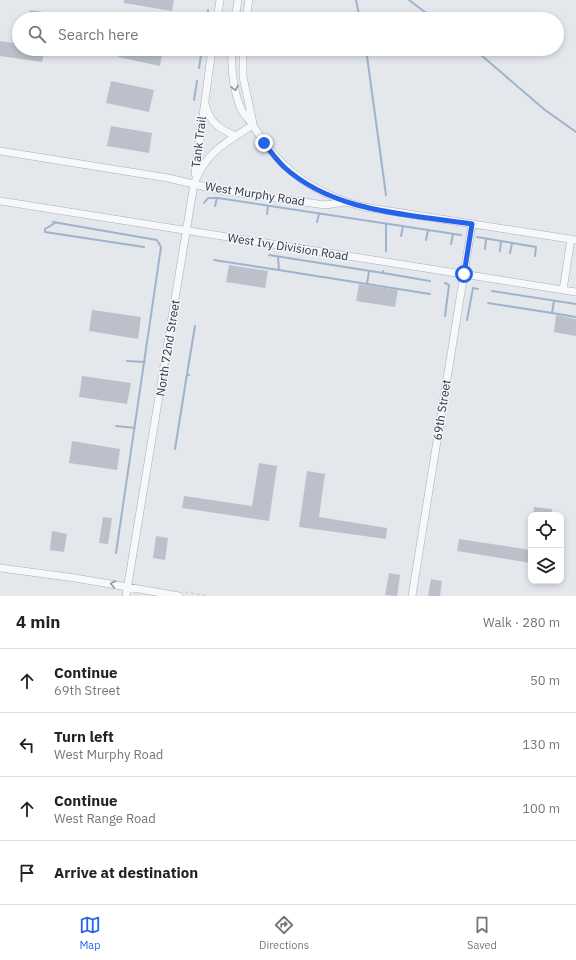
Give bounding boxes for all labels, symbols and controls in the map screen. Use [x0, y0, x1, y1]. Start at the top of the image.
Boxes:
search box [12, 12, 564, 56]
icon: search [26, 23, 48, 45]
text: Search here [58, 25, 138, 44]
one-way arrow [230, 85, 238, 91]
street label: Tank Trail [188, 115, 209, 169]
route end [255, 134, 273, 152]
street label: West Murphy Road [204, 178, 306, 209]
street label: West Ivy Division Road [227, 230, 350, 263]
route start [455, 265, 473, 283]
street label: North 72nd Street [152, 299, 183, 397]
street label: 69th Street [429, 379, 454, 441]
map controls [528, 512, 564, 584]
button: locate [528, 512, 564, 548]
button: layers [528, 548, 564, 584]
one-way arrow [110, 581, 117, 589]
text: 4 min [16, 611, 60, 633]
text: Walk · 280 m [483, 614, 560, 631]
text: Continue [54, 663, 118, 682]
icon: ahead [16, 670, 38, 692]
text: 50 m [530, 672, 560, 689]
text: 69th Street [54, 682, 120, 699]
text: Turn left [54, 727, 114, 746]
icon: left [16, 734, 38, 756]
text: 130 m [522, 736, 560, 753]
text: West Murphy Road [54, 746, 163, 763]
text: Continue [54, 791, 118, 810]
icon: ahead [16, 798, 38, 820]
text: 100 m [522, 800, 560, 817]
text: West Range Road [54, 810, 156, 827]
icon: arrive [16, 862, 38, 884]
text: Arrive at destination [54, 863, 198, 882]
tab: Map [79, 914, 101, 952]
tab: Directions [259, 914, 309, 952]
tab: Saved [467, 914, 497, 952]

